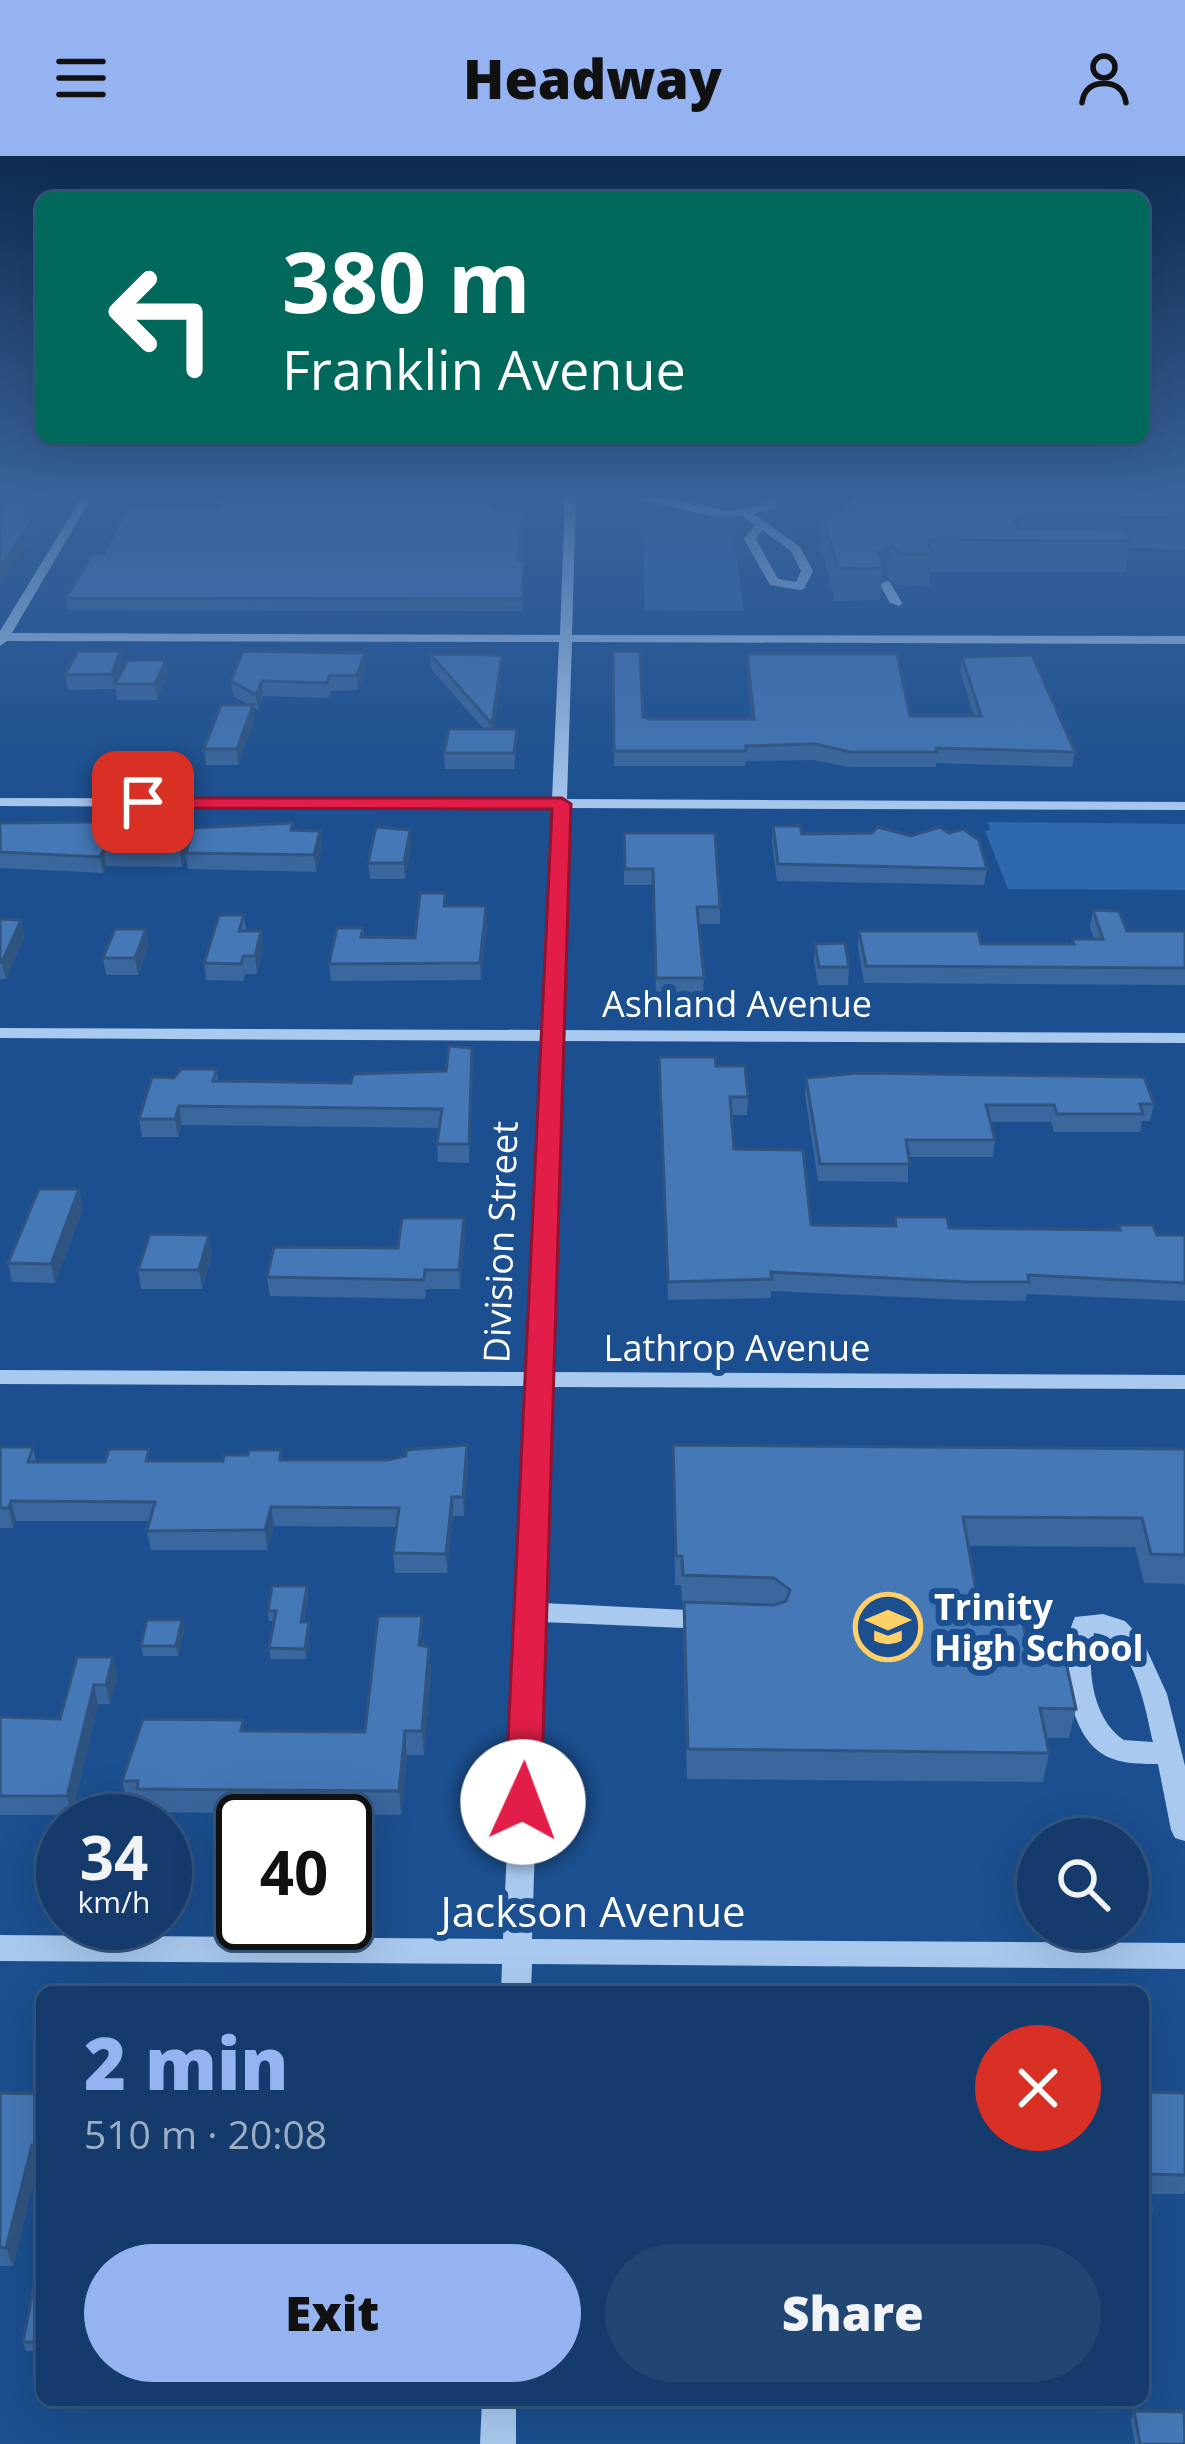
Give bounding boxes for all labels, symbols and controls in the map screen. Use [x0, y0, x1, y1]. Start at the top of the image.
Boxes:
text: Headway [463, 41, 722, 115]
icon: menu [48, 45, 114, 111]
icon: person [1071, 45, 1137, 111]
text: 380 m [282, 223, 530, 338]
icon: left [84, 240, 240, 396]
text: Franklin Avenue [282, 332, 686, 406]
pin [92, 751, 194, 853]
icon: arrive [110, 769, 176, 835]
street label: Ashland Avenue [602, 979, 872, 1028]
street label: Division Street [471, 1120, 529, 1364]
street label: Lathrop Avenue [604, 1323, 870, 1372]
place label: Trinity High School [934, 1582, 1143, 1672]
school or university icon: Trinity High School [853, 1592, 923, 1662]
position arrow [460, 1739, 586, 1865]
speed limit sign: 40 [216, 1794, 372, 1950]
text: 34 [80, 1816, 148, 1898]
map controls [1017, 1818, 1149, 1950]
button: search [1017, 1818, 1149, 1950]
text: km/h [78, 1881, 150, 1922]
street label: Jackson Avenue [437, 1882, 745, 1939]
text: 2 min [84, 2013, 289, 2111]
button: close [975, 2025, 1101, 2151]
text: 510 m · 20:08 [84, 2107, 327, 2160]
button: Exit [84, 2244, 581, 2382]
button: Share [605, 2244, 1101, 2382]

